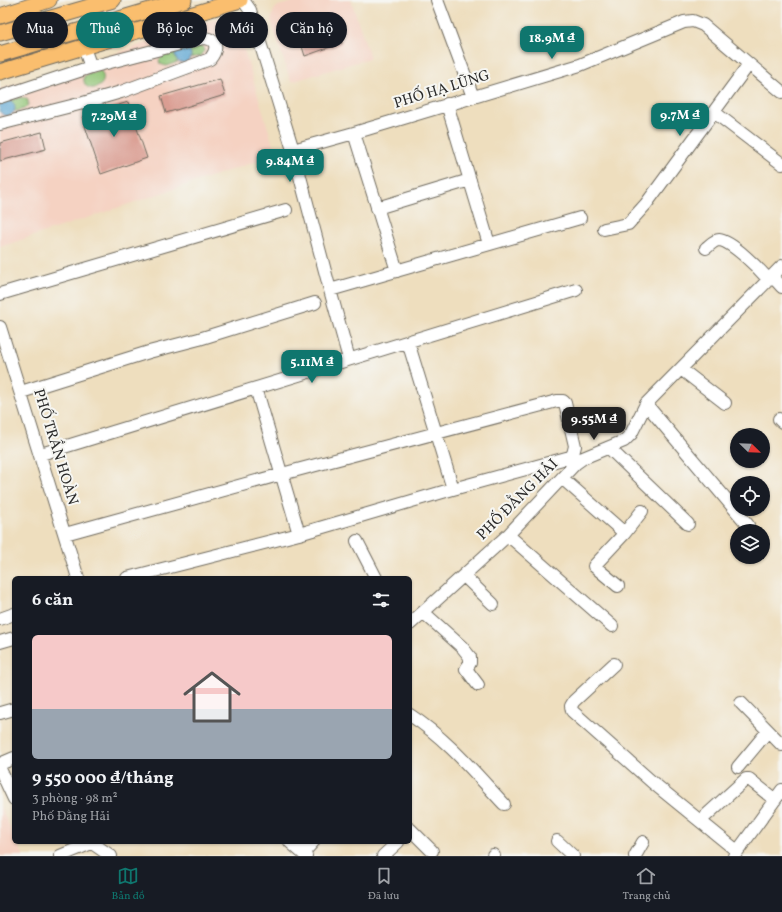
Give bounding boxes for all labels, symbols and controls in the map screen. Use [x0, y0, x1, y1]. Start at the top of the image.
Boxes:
chip: Mua [12, 12, 68, 48]
chip: Thuê [76, 12, 134, 48]
chip: Bộ lọc [142, 12, 207, 48]
chip: Mới [215, 12, 268, 48]
chip: Căn hộ [276, 12, 347, 48]
pin: 18.9M ₫ [515, 26, 589, 60]
text: 18.9M ₫ [529, 30, 575, 48]
street label: PHỐ HẠ LŨNG [391, 64, 493, 115]
pin: 9.7M ₫ [647, 103, 713, 137]
pin: 7.29M ₫ [77, 104, 151, 138]
text: 9.7M ₫ [660, 107, 700, 125]
text: 7.29M ₫ [91, 108, 137, 126]
pin: 9.84M ₫ [253, 149, 327, 183]
text: 9.84M ₫ [266, 153, 314, 171]
pin: 5.11M ₫ [275, 350, 349, 384]
text: 5.11M ₫ [290, 354, 334, 372]
street label: PHỐ TRẦN HOÀN [27, 386, 84, 508]
pin: 9.55M ₫ [557, 407, 631, 441]
text: 9.55M ₫ [571, 411, 617, 429]
north arrow [730, 428, 770, 468]
map controls [730, 428, 770, 564]
street label: PHỐ ĐẰNG HẢI [471, 453, 563, 545]
button: locate [730, 476, 770, 516]
button: layers [730, 524, 770, 564]
text: 6 căn [32, 589, 73, 612]
icon: filters [370, 589, 392, 611]
icon: home [176, 661, 248, 733]
text: 9 550 000 ₫/tháng [32, 767, 174, 790]
text: 3 phòng · 98 m² [32, 790, 118, 808]
text: Phố Đằng Hải [32, 808, 110, 826]
tab: Bản đồ [112, 865, 145, 904]
tab: Đã lưu [368, 865, 399, 904]
tab: Trang chủ [623, 865, 670, 904]

